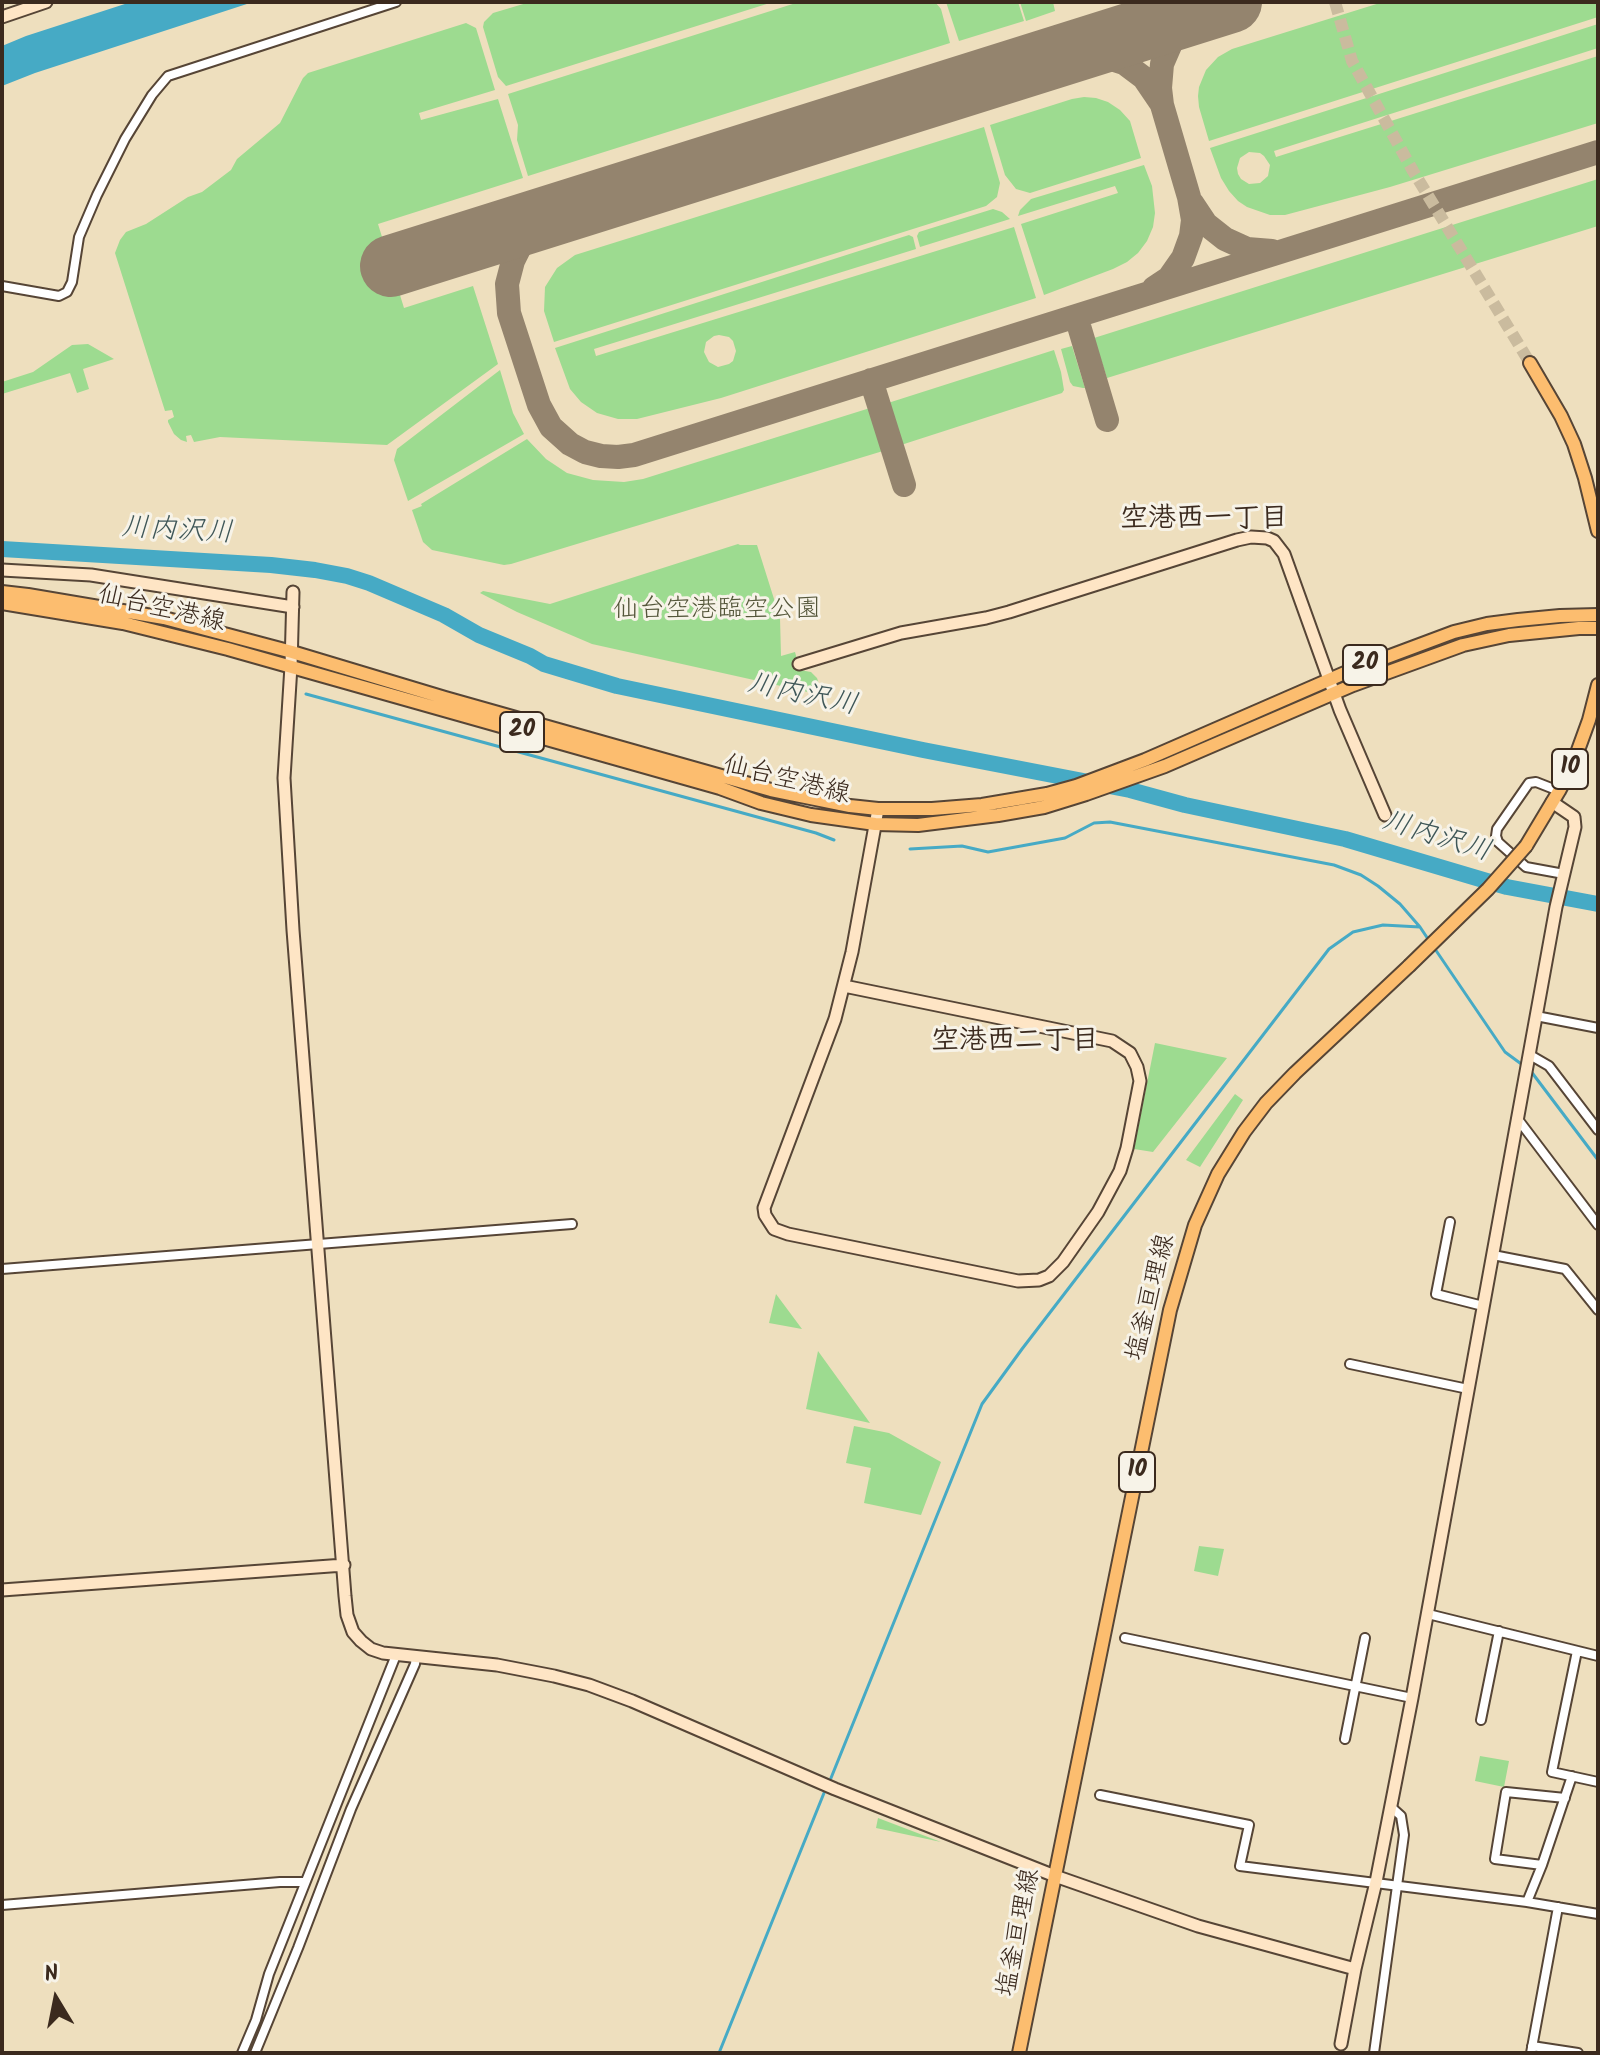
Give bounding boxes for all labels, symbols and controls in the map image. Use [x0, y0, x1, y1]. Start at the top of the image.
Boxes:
district label: 空港西一丁目 [1120, 504, 1288, 538]
water label: 川内沢川 [120, 513, 234, 553]
street label: 仙台空港線 [94, 581, 228, 641]
park label: 仙台空港臨空公園 [613, 596, 821, 628]
road number: 20 [1343, 645, 1387, 685]
water label: 川内沢川 [744, 669, 860, 725]
road number: 20 [500, 712, 544, 752]
road number: 10 [1552, 749, 1588, 789]
street label: 仙台空港線 [719, 751, 853, 813]
water label: 川内沢川 [1378, 807, 1494, 871]
district label: 空港西二丁目 [931, 1026, 1099, 1060]
street label: 塩釜亘理線 [1122, 1231, 1184, 1365]
road number: 10 [1119, 1452, 1155, 1492]
street label: 塩釜亘理線 [993, 1866, 1049, 2000]
text: N [42, 1956, 62, 1993]
north arrow [16, 1959, 96, 2039]

